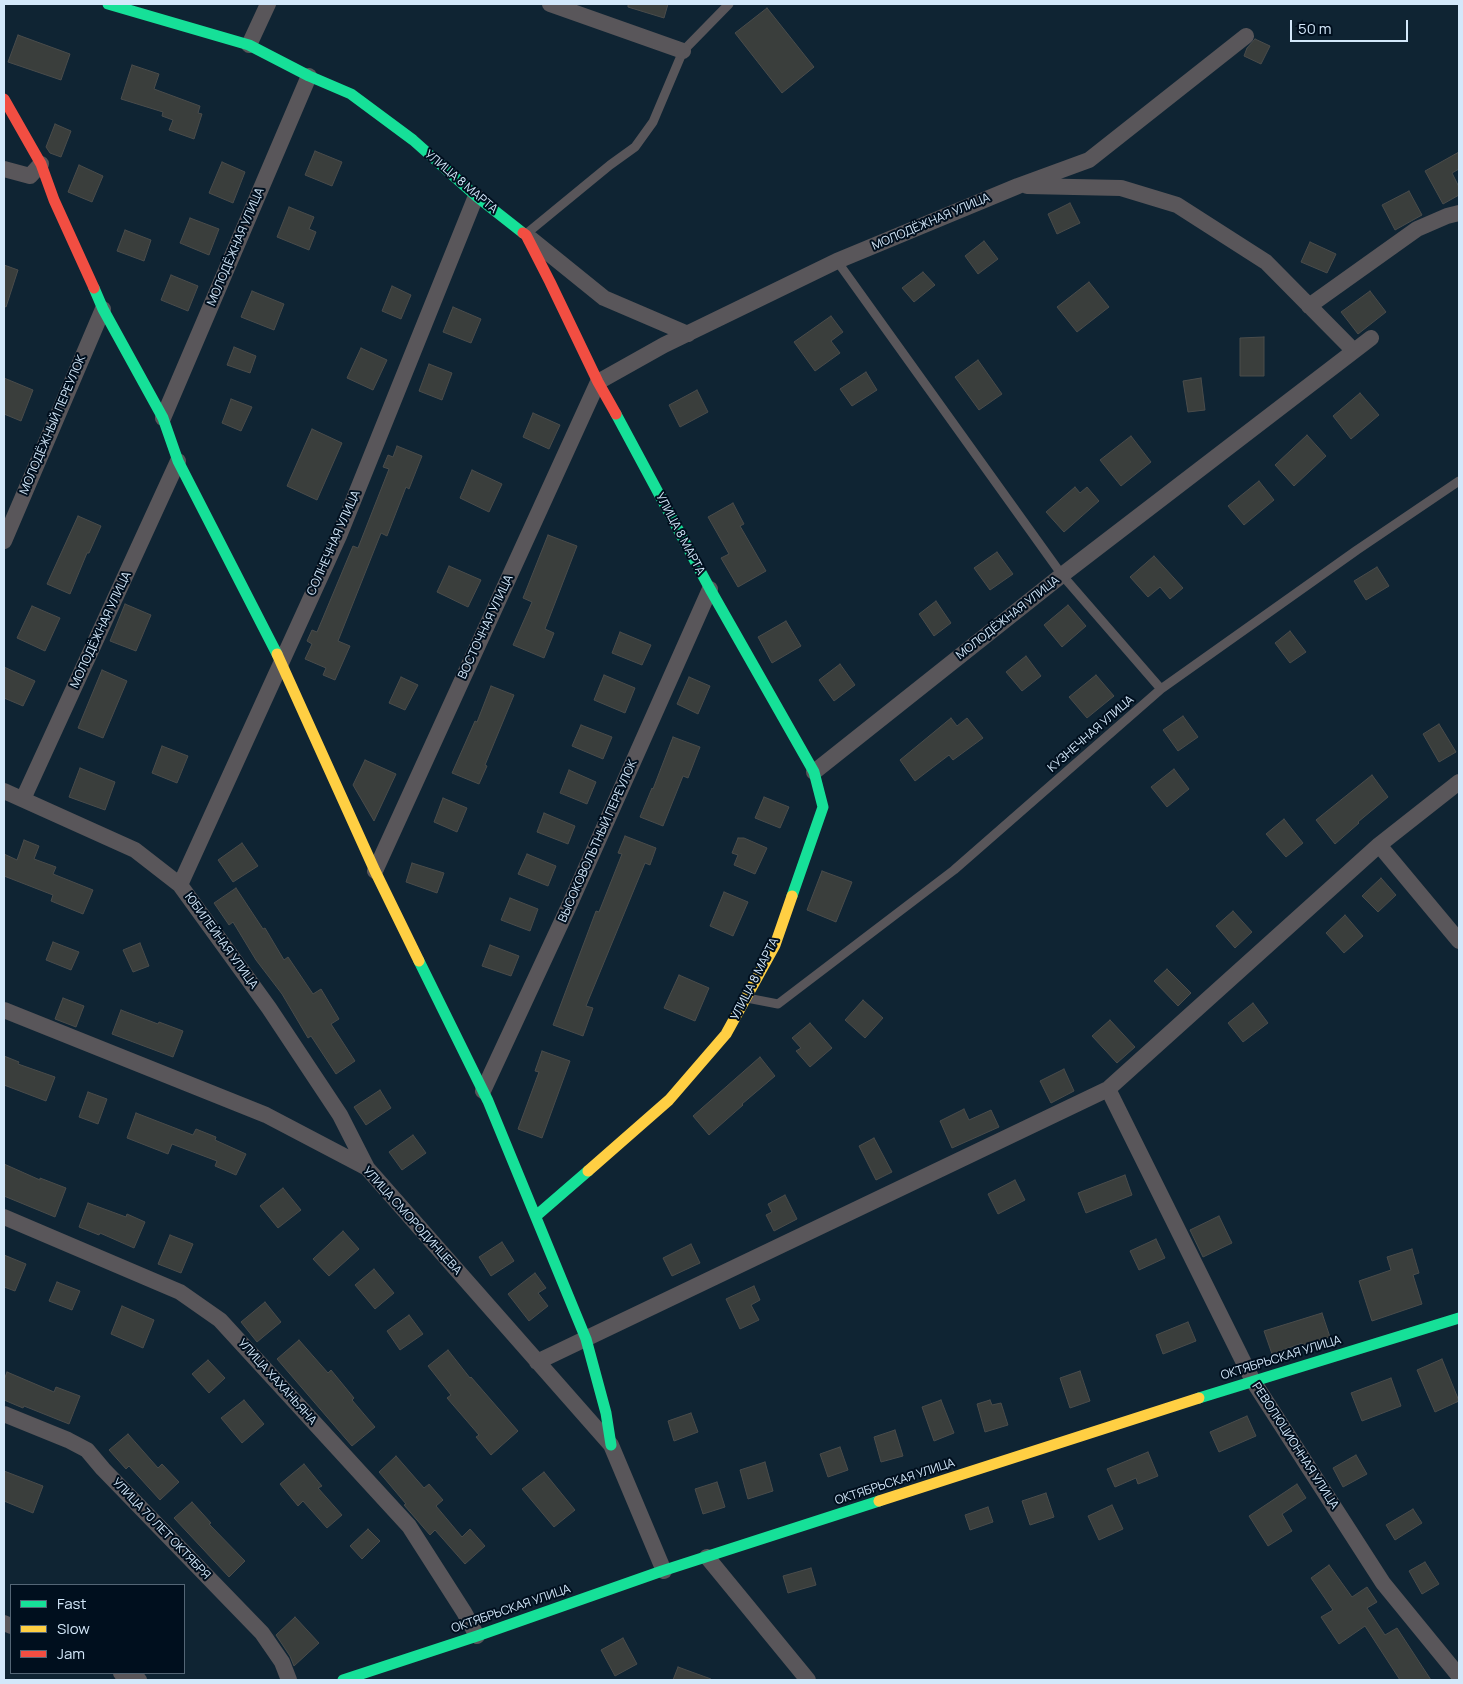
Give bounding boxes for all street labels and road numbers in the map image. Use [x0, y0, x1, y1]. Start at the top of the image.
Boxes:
street label: УЛИЦА 8 МАРТА [422, 147, 500, 217]
street label: МОЛОДЁЖНАЯ УЛИЦА [205, 186, 267, 308]
street label: МОЛОДЁЖНАЯ УЛИЦА [870, 191, 992, 253]
street label: МОЛОДЁЖНЫЙ ПЕРЕУЛОК [17, 353, 89, 497]
street label: СОЛНЕЧНАЯ УЛИЦА [304, 488, 364, 598]
street label: УЛИЦА 8 МАРТА [652, 491, 708, 577]
street label: МОЛОДЁЖНАЯ УЛИЦА [68, 569, 134, 691]
street label: ВОСТОЧНАЯ УЛИЦА [456, 573, 516, 681]
street label: МОЛОДЁЖНАЯ УЛИЦА [954, 573, 1062, 663]
street label: КУЗНЕЧНАЯ УЛИЦА [1045, 693, 1137, 775]
street label: ВЫСОКОВОЛЬТНЫЙ ПЕРЕУЛОК [556, 758, 640, 924]
street label: ЮБИЛЕЙНАЯ УЛИЦА [181, 890, 261, 992]
street label: УЛИЦА 8 МАРТА [728, 935, 782, 1023]
street label: УЛИЦА СМОРОДИНЦЕВА [360, 1164, 464, 1278]
street label: ОКТЯБРЬСКАЯ УЛИЦА [1219, 1333, 1343, 1383]
street label: УЛИЦА ХАХАНЬЯНА [235, 1336, 319, 1428]
street label: РЕВОЛЮЦИОННАЯ УЛИЦА [1249, 1380, 1341, 1512]
street label: ОКТЯБРЬСКАЯ УЛИЦА [833, 1456, 957, 1508]
street label: УЛИЦА 70 ЛЕТ ОКТЯБРЯ [109, 1475, 213, 1583]
street label: ОКТЯБРЬСКАЯ УЛИЦА [450, 1582, 572, 1636]

